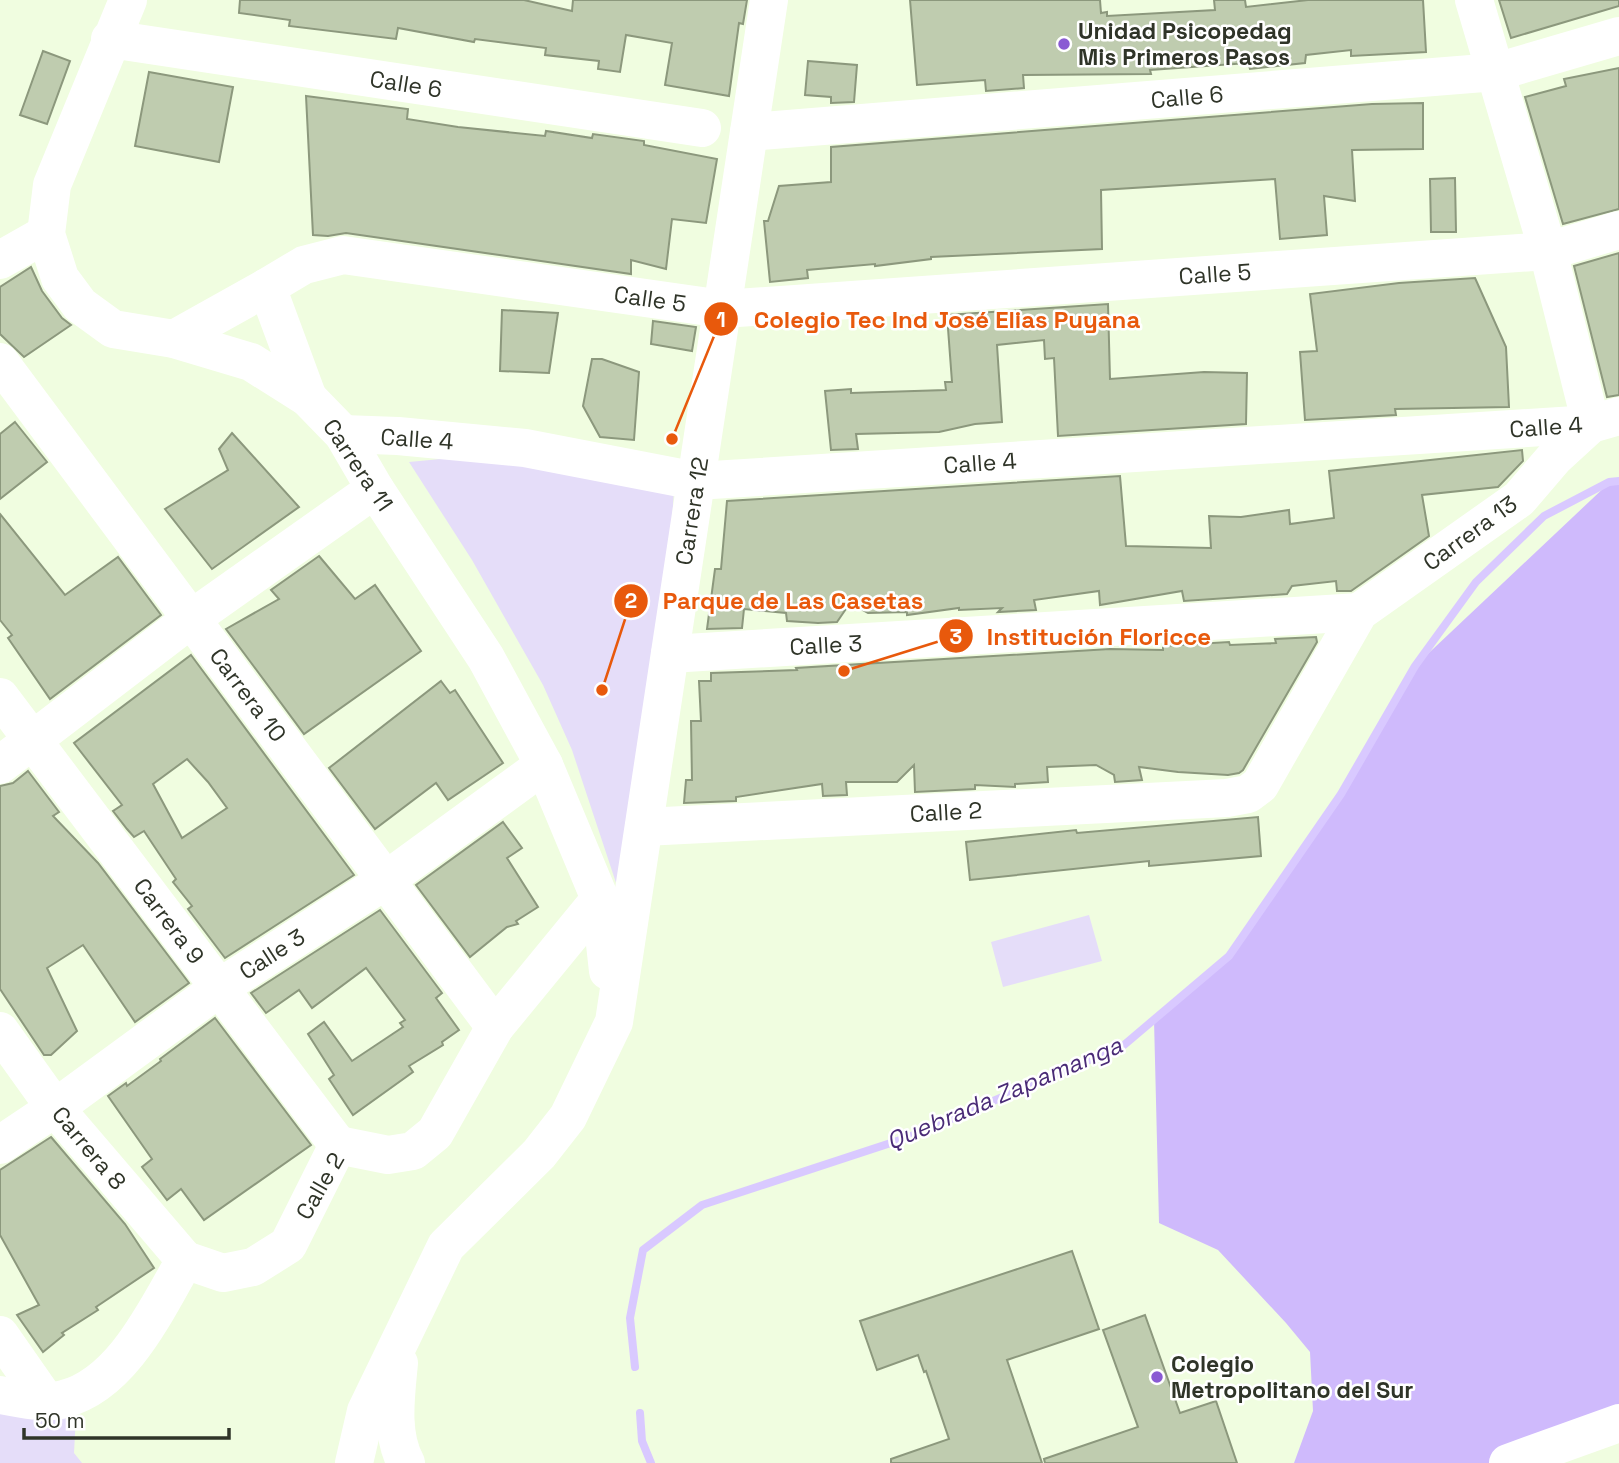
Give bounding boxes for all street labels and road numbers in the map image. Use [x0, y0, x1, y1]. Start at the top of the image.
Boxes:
street label: Calle 6 [368, 63, 444, 105]
street label: Calle 6 [1149, 79, 1225, 115]
street label: Calle 5 [1178, 257, 1252, 291]
street label: Calle 5 [612, 279, 688, 319]
street label: Calle 4 [1508, 409, 1584, 445]
street label: Carrera 11 [316, 413, 400, 517]
street label: Calle 4 [379, 421, 455, 457]
street label: Calle 4 [942, 445, 1018, 481]
street label: Carrera 12 [669, 455, 715, 567]
street label: Carrera 13 [1417, 489, 1523, 577]
street label: Calle 3 [789, 628, 863, 662]
street label: Carrera 10 [203, 642, 293, 748]
street label: Calle 2 [909, 795, 983, 829]
street label: Carrera 9 [127, 872, 211, 970]
street label: Calle 3 [233, 922, 311, 986]
street label: Carrera 8 [45, 1100, 133, 1196]
street label: Calle 2 [289, 1147, 351, 1225]

